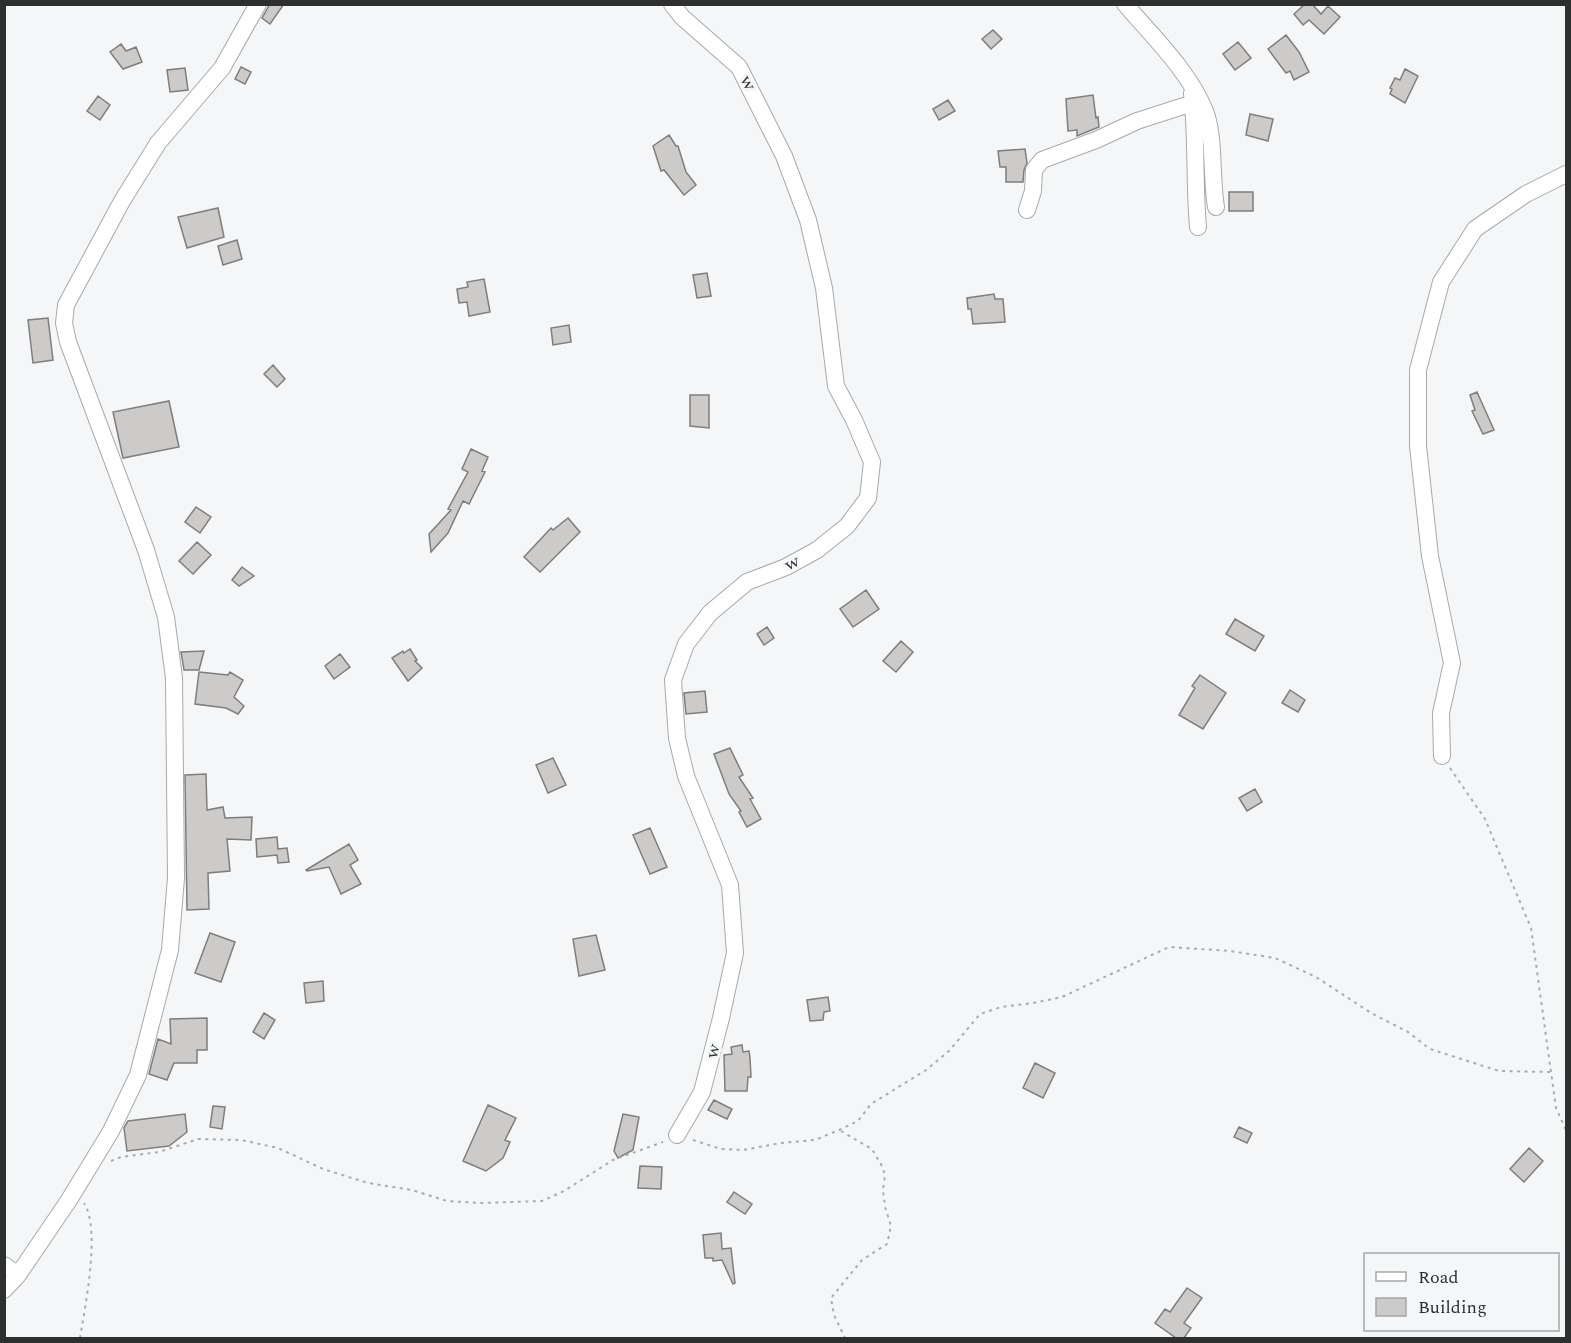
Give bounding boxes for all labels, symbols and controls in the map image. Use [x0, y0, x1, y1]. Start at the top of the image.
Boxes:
street label: w [732, 70, 763, 96]
street label: w [779, 548, 805, 579]
street label: w [698, 1041, 728, 1062]
legend [1364, 1253, 1559, 1331]
text: Road [1418, 1264, 1459, 1291]
text: Building [1418, 1294, 1487, 1321]

